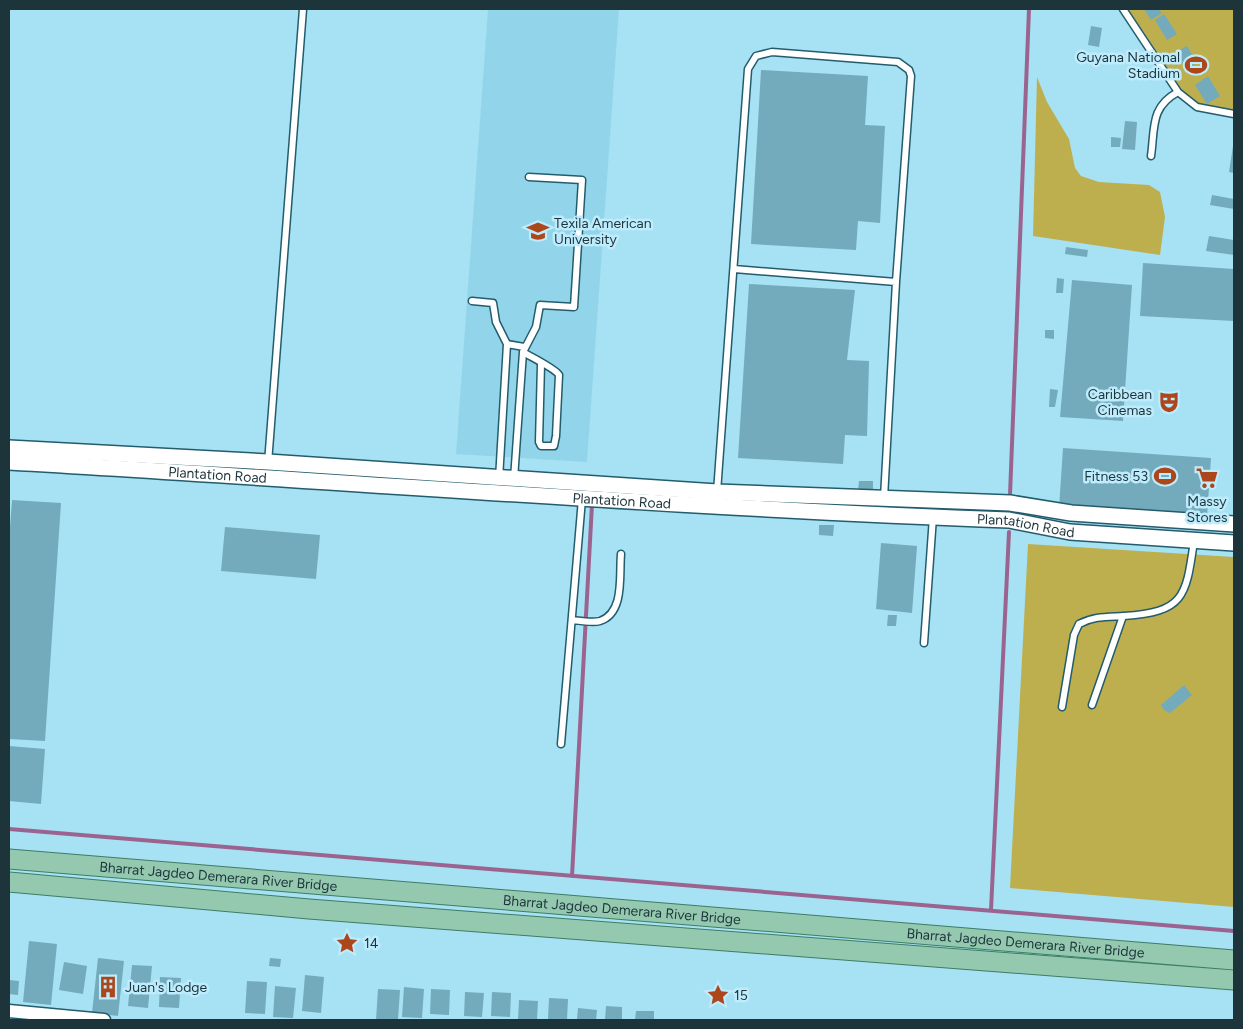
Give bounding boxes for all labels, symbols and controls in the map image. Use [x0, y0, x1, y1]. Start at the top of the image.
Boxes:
place label: Guyana National Stadium [1076, 49, 1180, 82]
sports icon: Guyana National Stadium [1183, 52, 1209, 78]
place label: Texila American University [554, 215, 652, 248]
school or university icon: Texila American University [525, 218, 551, 244]
place label: Caribbean Cinemas [1088, 386, 1152, 419]
theatre icon: Caribbean Cinemas [1156, 389, 1182, 415]
street label: Plantation Road [168, 463, 267, 486]
sports icon: Fitness 53 [1152, 463, 1178, 489]
supermarket icon: Massy Stores [1194, 465, 1220, 491]
place label: Fitness 53 [1084, 468, 1148, 485]
street label: Plantation Road [572, 489, 672, 512]
place label: Massy Stores [1187, 493, 1227, 526]
street label: Plantation Road [977, 510, 1075, 541]
street label: Bharrat Jagdeo Demerara River Bridge [99, 858, 338, 895]
street label: Bharrat Jagdeo Demerara River Bridge [502, 891, 742, 928]
street label: Bharrat Jagdeo Demerara River Bridge [906, 925, 1146, 961]
place icon: 14 [334, 930, 360, 956]
place label: 14 [364, 935, 379, 952]
building icon: Juan's Lodge [95, 974, 121, 1000]
place label: Juan's Lodge [125, 979, 208, 996]
place icon: 15 [705, 982, 731, 1008]
place label: 15 [734, 987, 748, 1004]

